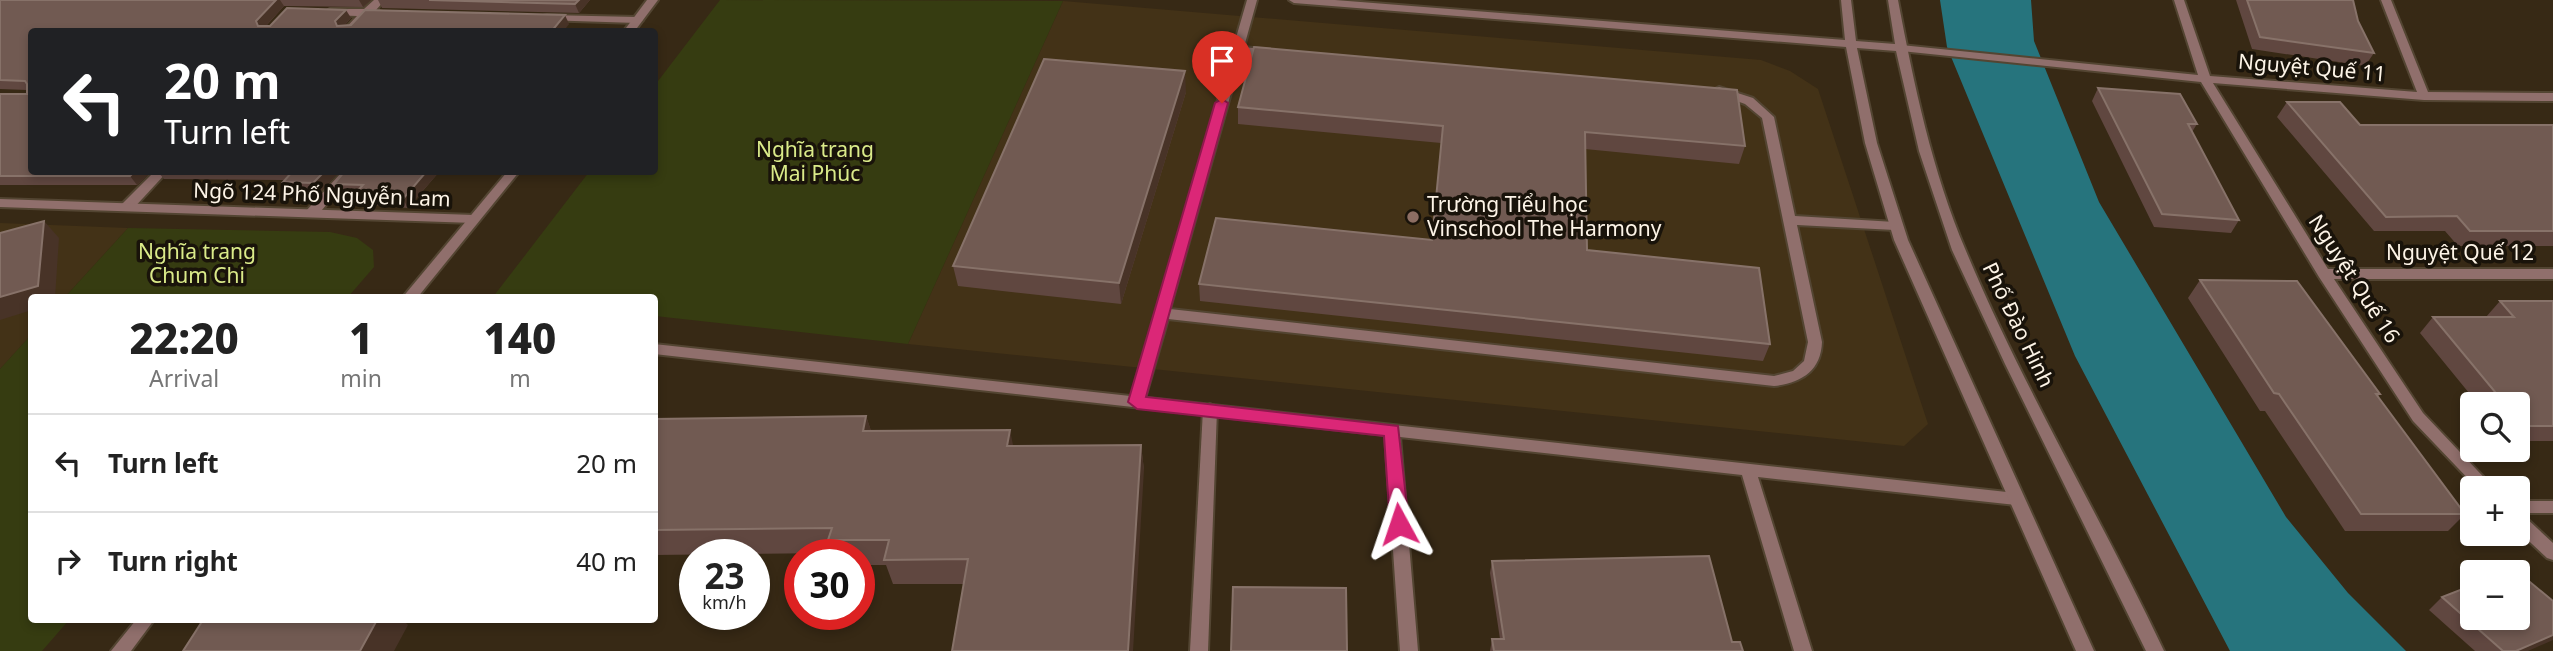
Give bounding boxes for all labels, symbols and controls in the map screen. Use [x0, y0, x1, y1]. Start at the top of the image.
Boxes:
pin [1192, 31, 1252, 103]
icon: arrive [1203, 42, 1241, 80]
text: 20 m [164, 47, 281, 113]
street label: Nguyệt Quế 11 [2237, 47, 2387, 87]
icon: left [49, 56, 140, 147]
text: Turn left [164, 110, 290, 153]
park label: Nghĩa trang Mai Phúc [756, 135, 874, 187]
street label: Ngõ 124 Phố Nguyễn Lam [193, 176, 451, 212]
place label: Trường Tiểu học Vinschool The Harmony [1427, 190, 1662, 242]
marker: Trường Tiểu học Vinschool The Harmony [1405, 209, 1421, 225]
street label: Nguyệt Quế 16 [2303, 209, 2407, 348]
park label: Nghĩa trang Chum Chi [138, 237, 256, 289]
street label: Nguyệt Quế 12 [2386, 238, 2534, 266]
street label: Phố Đào Hinh [1976, 257, 2061, 392]
text: 22:20 [130, 309, 239, 366]
text: 1 [349, 309, 373, 366]
text: 140 [484, 309, 556, 366]
text: Arrival [149, 362, 219, 394]
text: min [340, 362, 382, 394]
text: m [509, 362, 531, 394]
map controls [2460, 392, 2530, 630]
button: search [2460, 392, 2530, 462]
icon: left [49, 444, 87, 482]
text: Turn left [108, 445, 219, 481]
text: 20 m [576, 445, 637, 481]
button: + [2460, 476, 2530, 546]
position arrow [1362, 487, 1436, 561]
speed limit sign: 30 [784, 539, 875, 630]
icon: right [49, 542, 87, 580]
text: Turn right [108, 543, 238, 579]
text: 40 m [576, 543, 637, 579]
text: 23 [704, 552, 745, 599]
button: − [2460, 560, 2530, 630]
text: km/h [702, 590, 747, 614]

